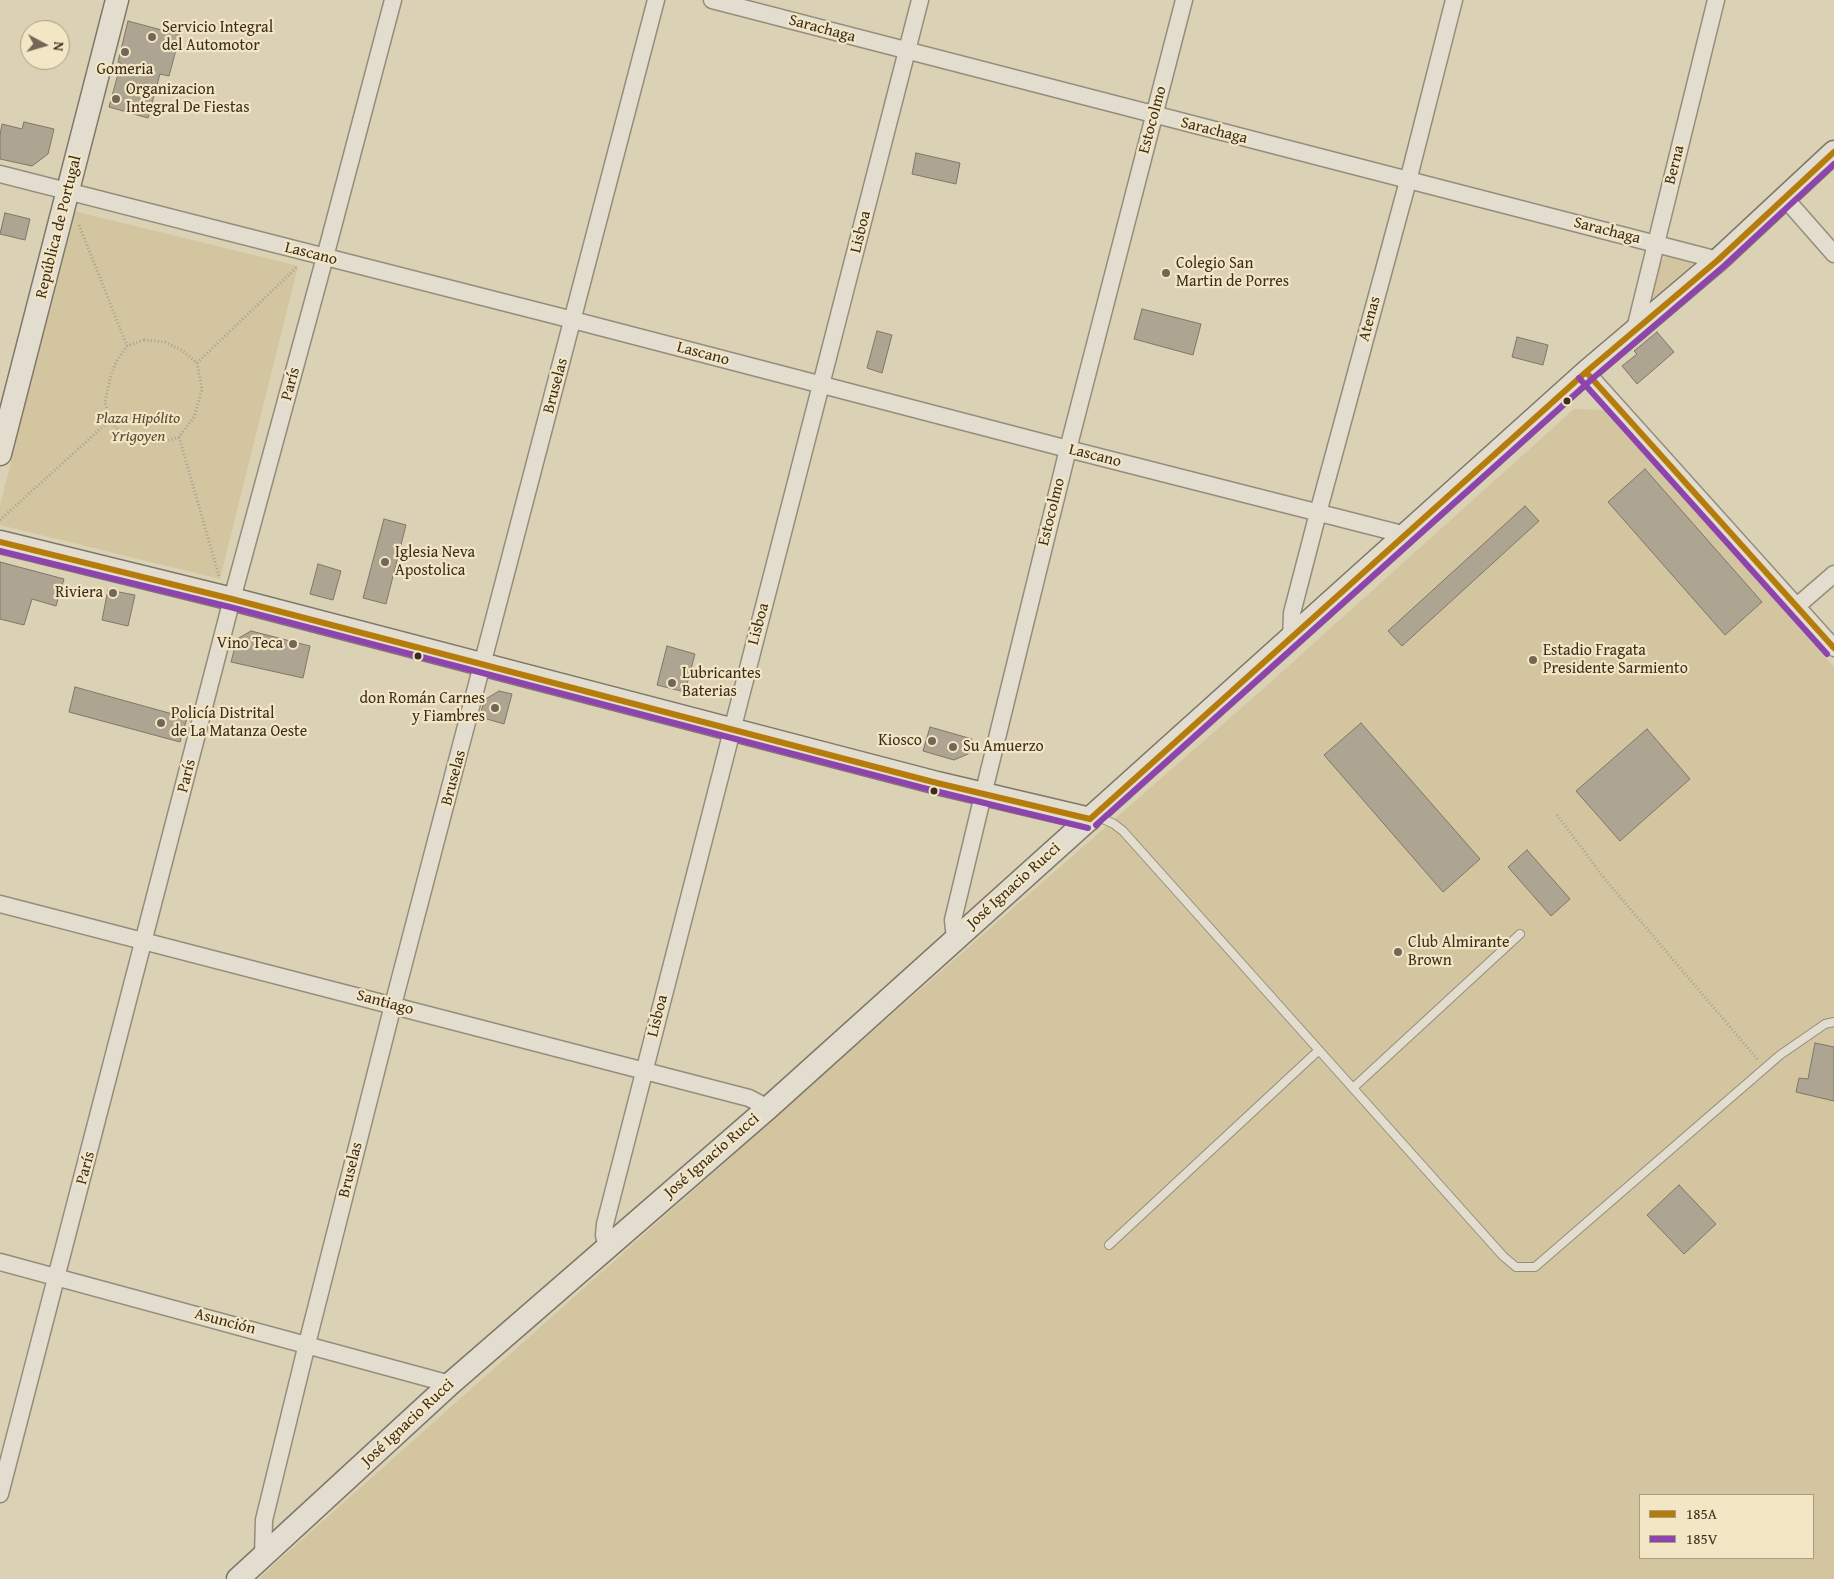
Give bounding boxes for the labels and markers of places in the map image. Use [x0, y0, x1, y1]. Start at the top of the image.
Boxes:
place label: Servicio Integral del Automotor [162, 18, 273, 56]
marker: Servicio Integral del Automotor [146, 31, 158, 43]
marker: Gomeria [119, 46, 131, 58]
place label: Gomeria [97, 60, 153, 80]
place label: Organizacion Integral De Fiestas [126, 80, 250, 118]
marker: Organizacion Integral De Fiestas [110, 93, 122, 105]
place label: Colegio San Martin de Porres [1176, 254, 1289, 292]
marker: Colegio San Martin de Porres [1160, 267, 1172, 279]
unlabelled marker [1562, 396, 1572, 406]
place label: Iglesia Neva Apostolica [395, 543, 475, 581]
marker: Iglesia Neva Apostolica [379, 556, 391, 568]
place label: Riviera [55, 583, 103, 603]
marker: Riviera [107, 587, 119, 599]
place label: Vino Teca [217, 634, 283, 654]
marker: Vino Teca [287, 638, 299, 650]
place label: Estadio Fragata Presidente Sarmiento [1543, 641, 1688, 679]
unlabelled marker [413, 651, 423, 661]
marker: Estadio Fragata Presidente Sarmiento [1527, 654, 1539, 666]
place label: Lubricantes Baterias [682, 664, 761, 702]
marker: Lubricantes Baterias [666, 677, 678, 689]
place label: don Román Carnes y Fiambres [360, 689, 485, 727]
marker: don Román Carnes y Fiambres [489, 702, 501, 714]
place label: Policía Distrital de La Matanza Oeste [171, 704, 307, 742]
marker: Policía Distrital de La Matanza Oeste [155, 717, 167, 729]
place label: Kiosco [878, 731, 922, 751]
marker: Kiosco [926, 735, 938, 747]
place label: Su Amuerzo [963, 737, 1044, 757]
marker: Su Amuerzo [947, 741, 959, 753]
unlabelled marker [929, 786, 939, 796]
place label: Club Almirante Brown [1408, 933, 1510, 971]
marker: Club Almirante Brown [1392, 946, 1404, 958]

